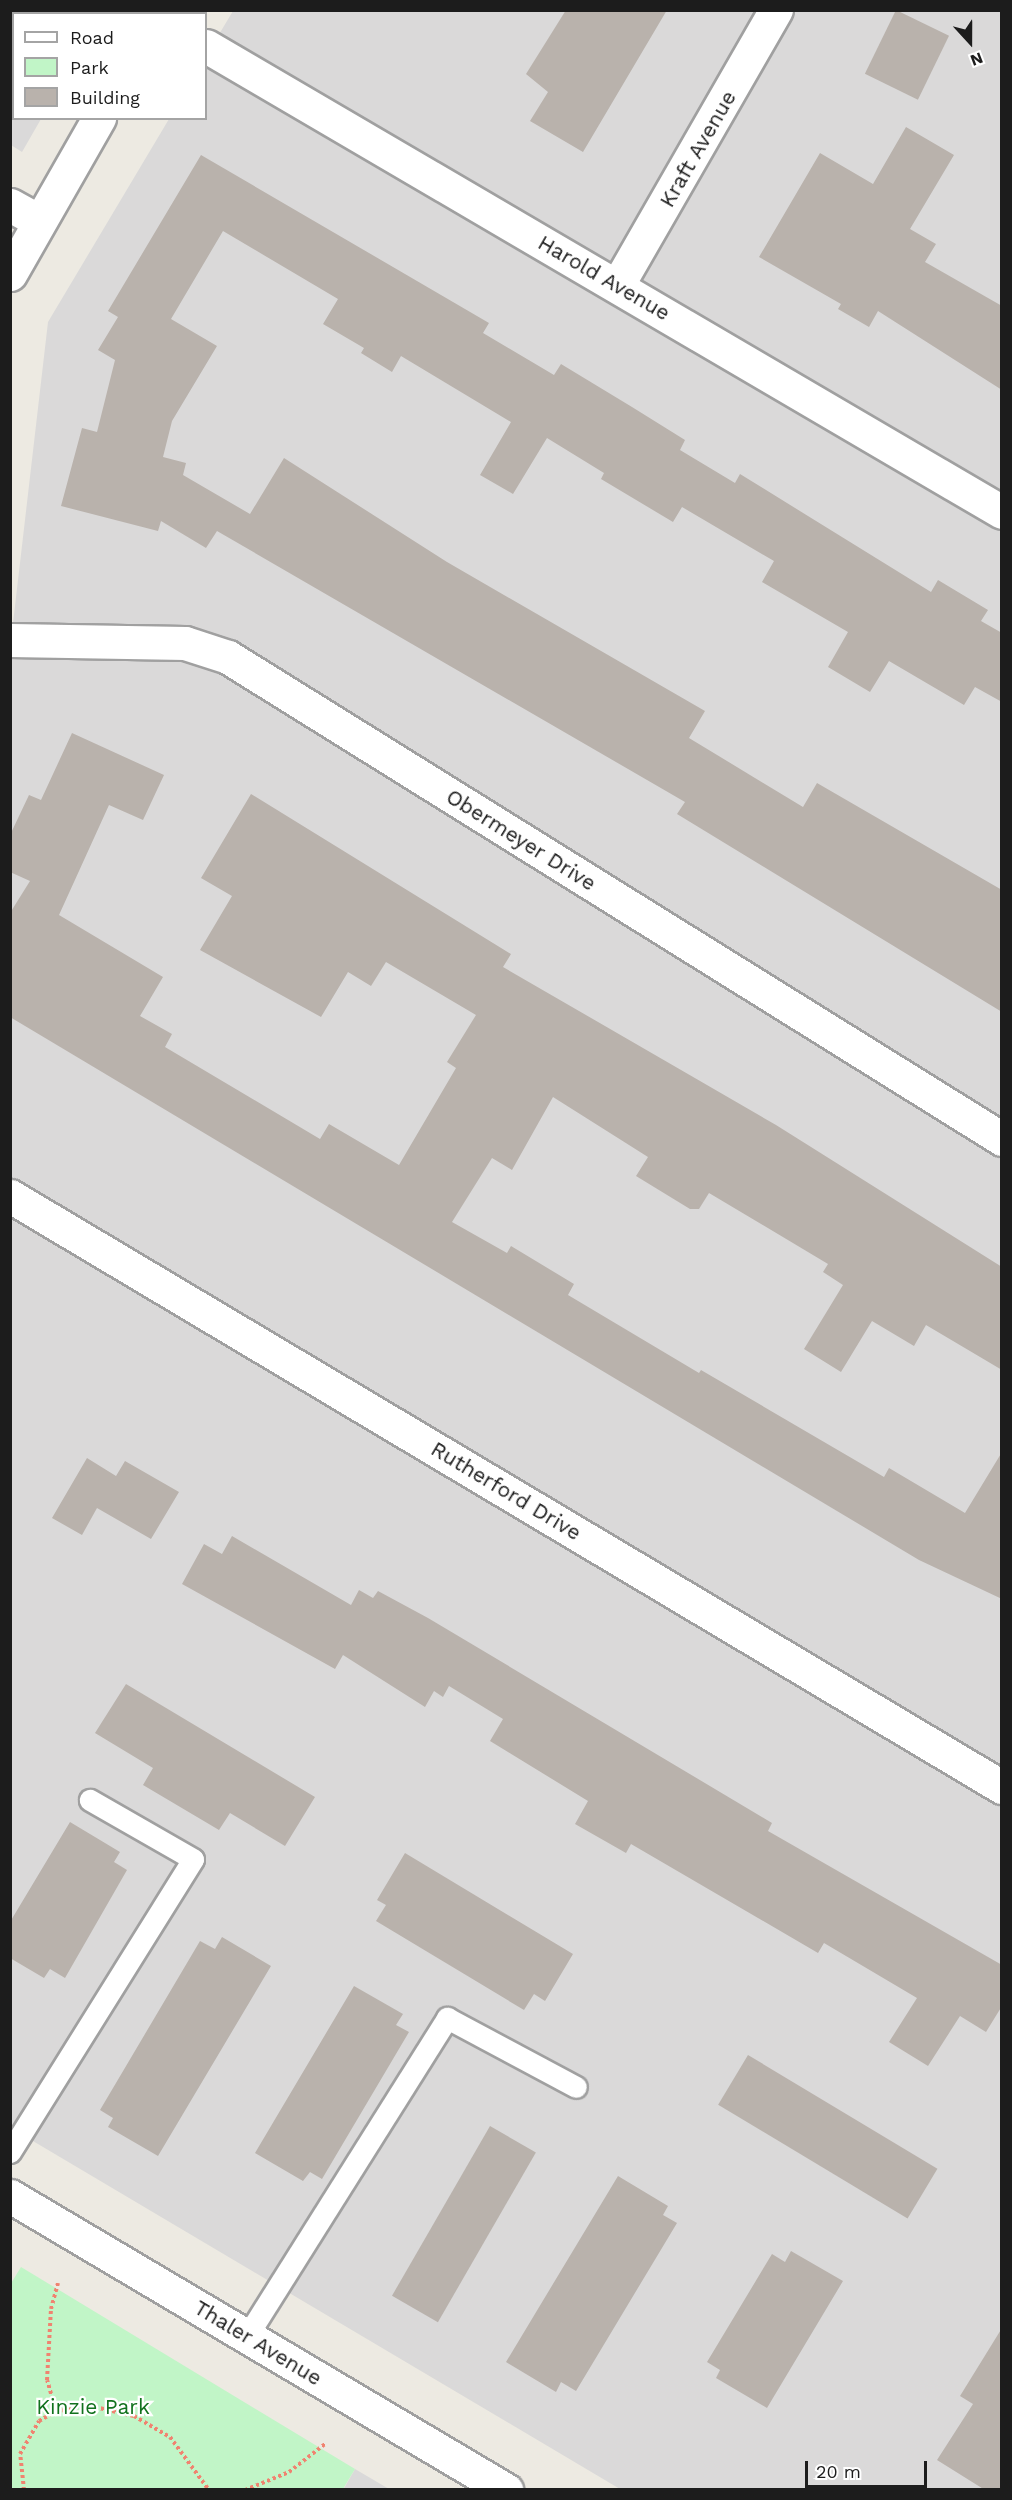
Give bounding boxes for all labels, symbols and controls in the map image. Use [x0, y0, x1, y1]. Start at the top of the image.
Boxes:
legend [12, 12, 207, 120]
north arrow [940, 12, 1000, 72]
text: Road [70, 27, 114, 48]
text: N [968, 48, 986, 70]
text: Park [70, 57, 109, 78]
street label: Kraft Avenue [654, 86, 742, 212]
text: Building [70, 87, 140, 108]
street label: Harold Avenue [533, 230, 675, 326]
street label: Obermeyer Drive [441, 784, 601, 896]
street label: Rutherford Drive [426, 1436, 586, 1546]
street label: Thaler Avenue [189, 2295, 327, 2391]
park label: Kinzie Park [36, 2394, 150, 2420]
scale bar [808, 2449, 930, 2487]
text: 20 m [816, 2461, 861, 2482]

